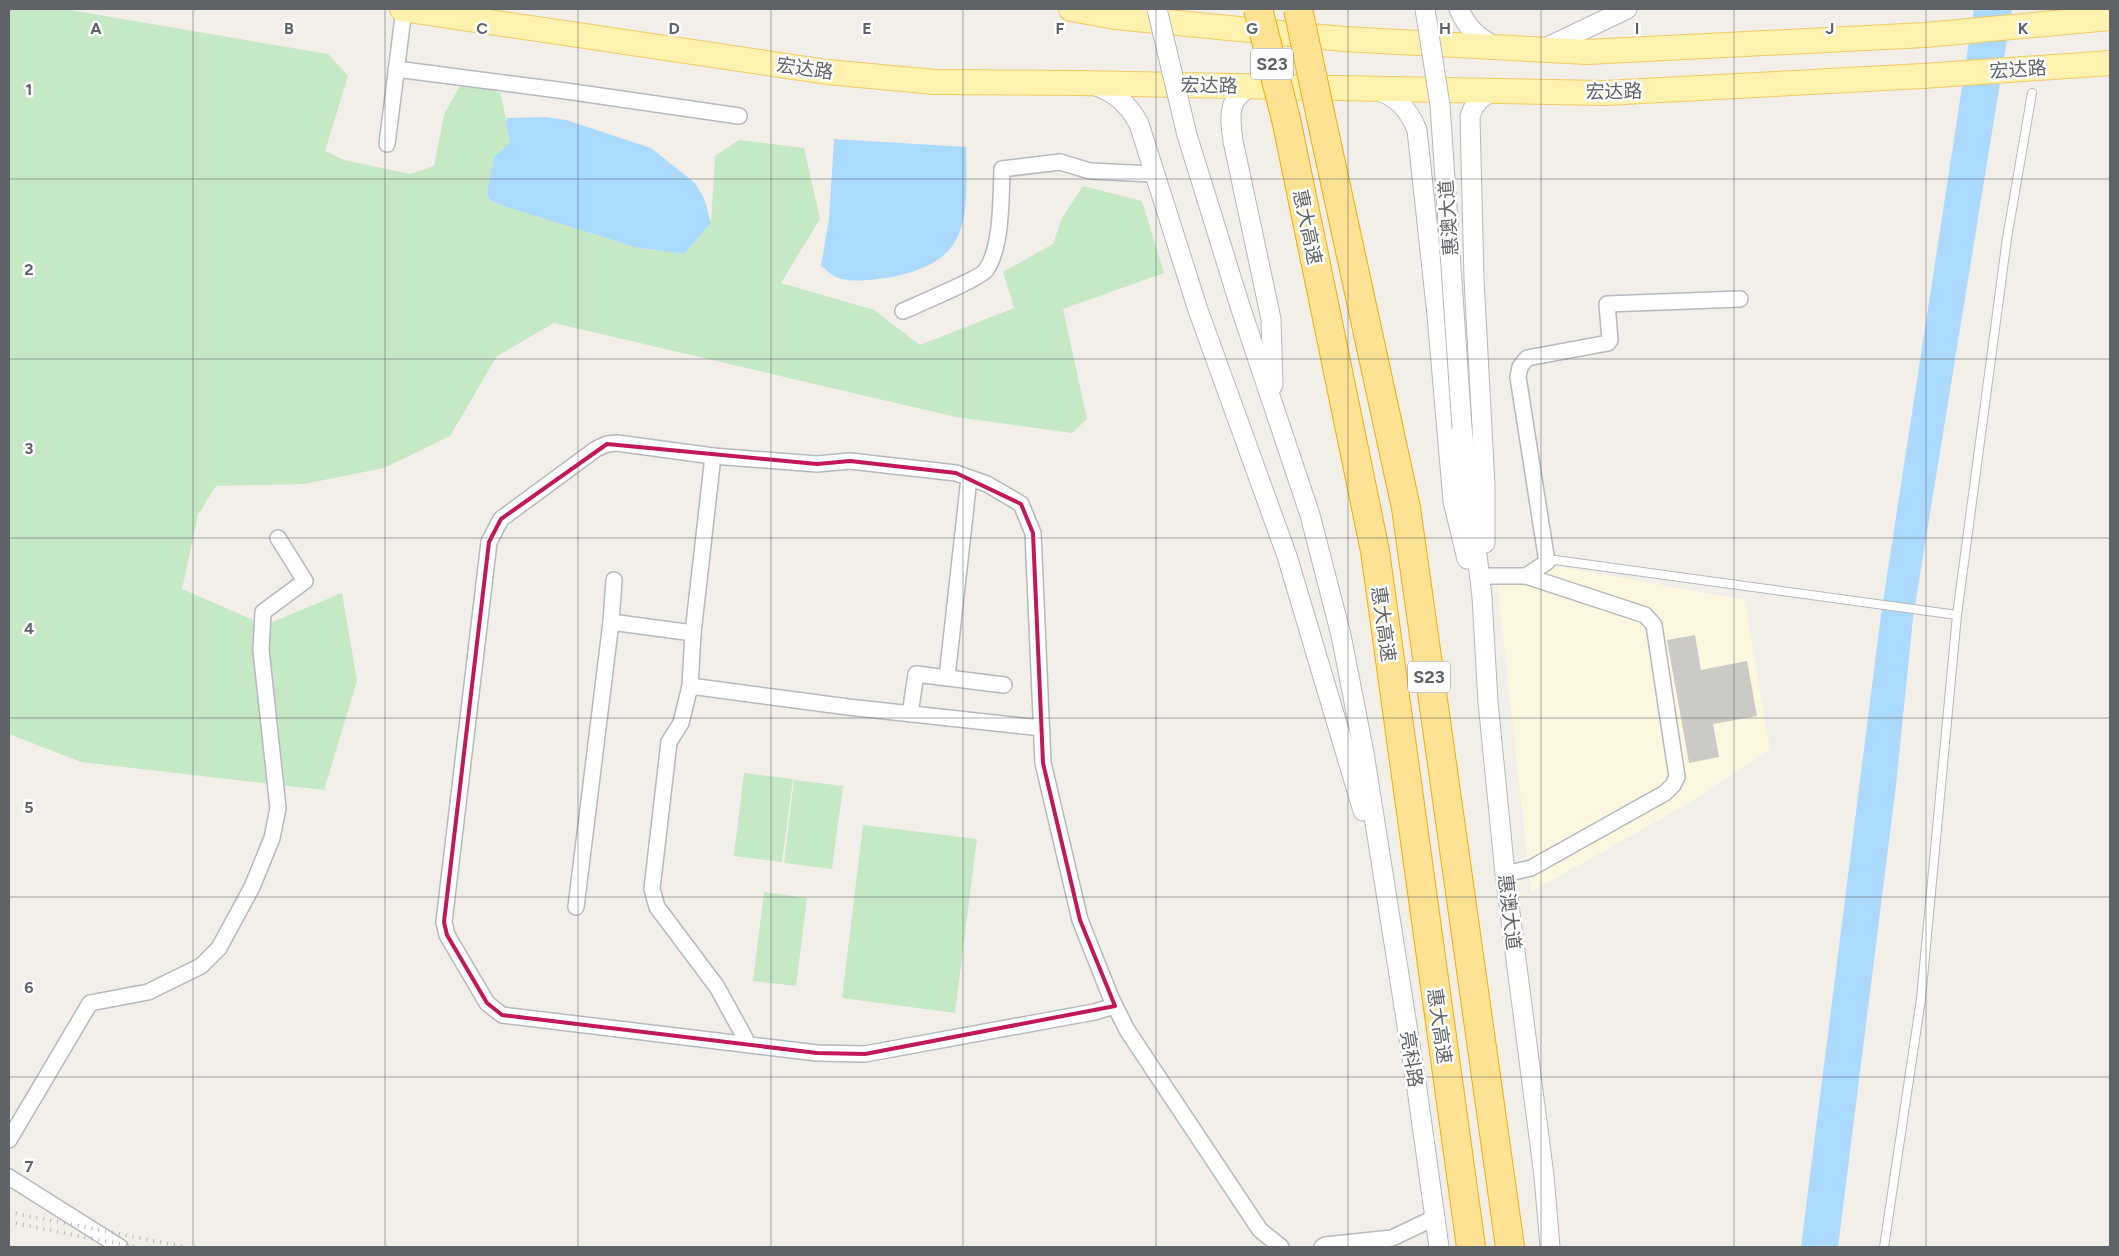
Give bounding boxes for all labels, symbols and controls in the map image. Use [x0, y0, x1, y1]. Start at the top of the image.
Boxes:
text: A [90, 19, 102, 38]
text: B [284, 19, 294, 38]
text: C [476, 19, 488, 38]
text: D [668, 19, 680, 38]
text: E [862, 19, 872, 38]
text: F [1056, 19, 1065, 38]
text: G [1246, 19, 1258, 38]
text: H [1439, 19, 1451, 38]
text: I [1635, 19, 1639, 38]
text: J [1826, 19, 1834, 38]
text: K [2018, 19, 2029, 38]
road number: S23 [1251, 49, 1293, 80]
street label: 宏达路 [775, 53, 835, 84]
street label: 宏达路 [1989, 56, 2047, 83]
street label: 宏达路 [1180, 74, 1238, 97]
text: 1 [26, 80, 32, 99]
street label: 宏达路 [1585, 80, 1643, 103]
street label: 惠澳大道 [1434, 179, 1463, 257]
street label: 惠大高速 [1288, 188, 1327, 267]
text: 2 [24, 260, 34, 279]
text: 3 [25, 439, 34, 458]
street label: 惠大高速 [1367, 585, 1400, 663]
text: 4 [24, 619, 34, 638]
road number: S23 [1408, 662, 1450, 692]
text: 5 [24, 798, 34, 817]
street label: 惠澳大道 [1493, 873, 1526, 951]
text: 6 [24, 978, 34, 997]
street label: 惠大高速 [1423, 987, 1456, 1065]
street label: 亮科路 [1396, 1029, 1427, 1089]
text: 7 [25, 1157, 34, 1176]

